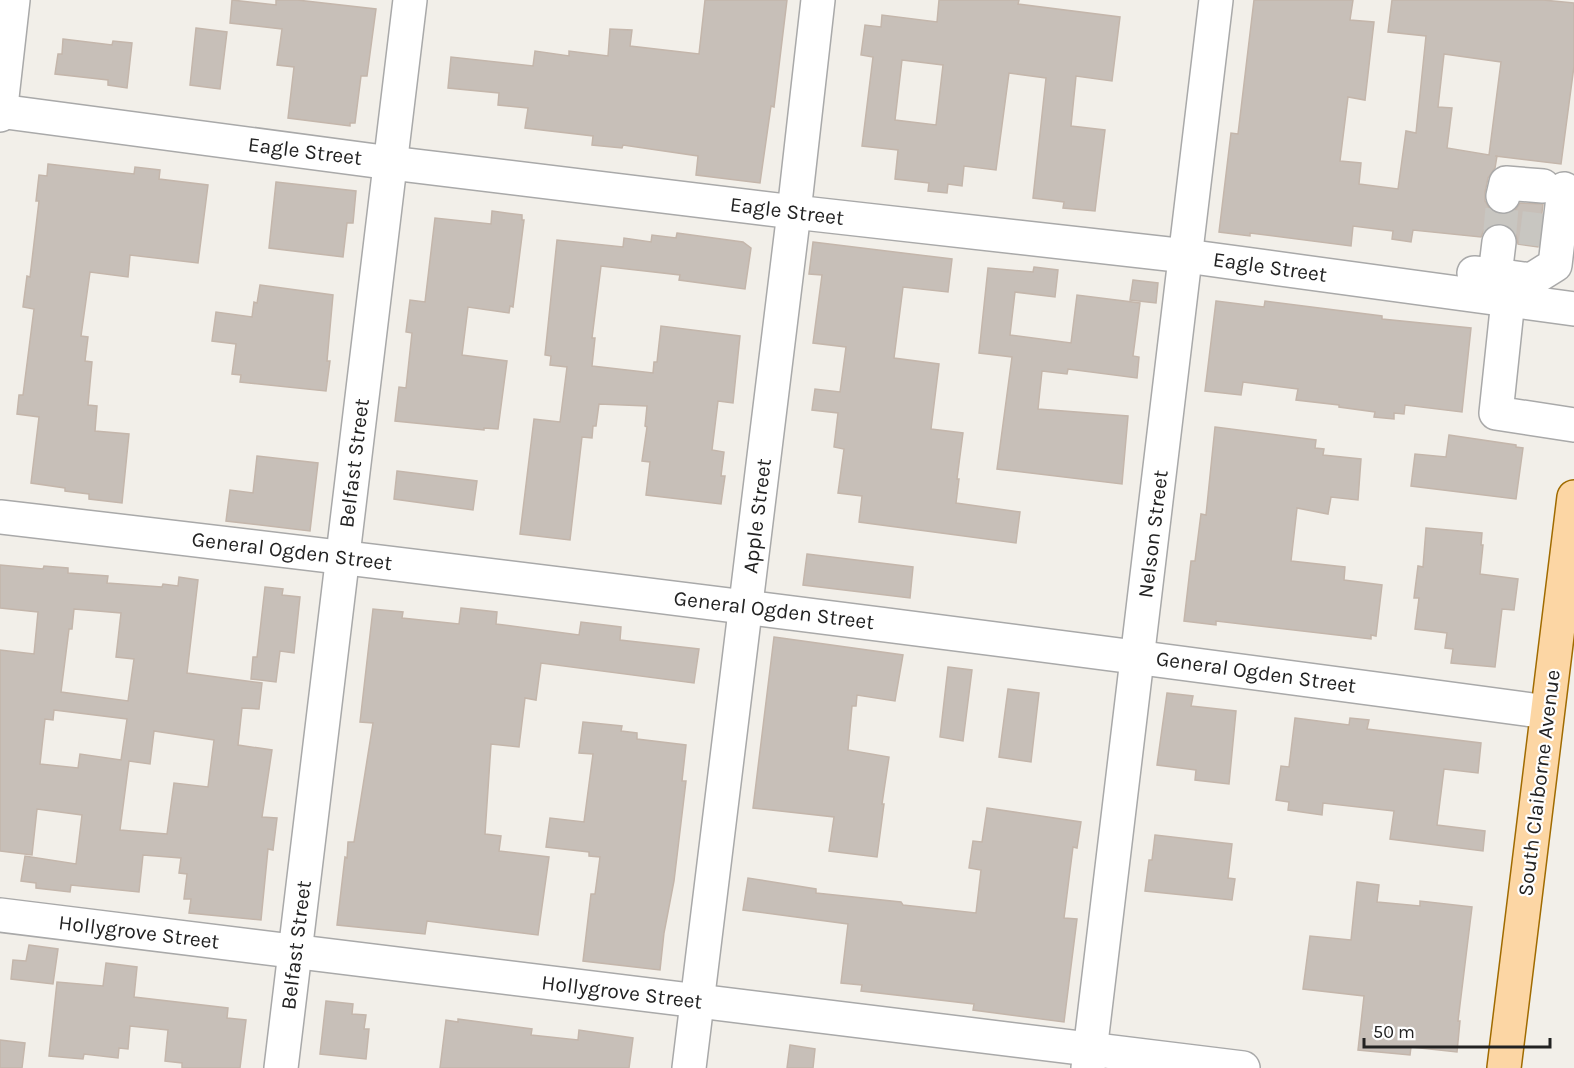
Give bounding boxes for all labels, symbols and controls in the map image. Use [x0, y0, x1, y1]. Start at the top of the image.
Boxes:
street label: Eagle Street [247, 132, 363, 170]
street label: Eagle Street [729, 192, 845, 230]
street label: Eagle Street [1212, 247, 1328, 287]
street label: Belfast Street [334, 397, 374, 529]
street label: Apple Street [738, 457, 776, 575]
street label: Nelson Street [1133, 468, 1173, 599]
street label: General Ogden Street [190, 527, 394, 575]
street label: General Ogden Street [672, 586, 876, 634]
street label: General Ogden Street [1154, 646, 1358, 698]
street label: South Claiborne Avenue [1513, 668, 1565, 898]
street label: Belfast Street [276, 879, 316, 1011]
street label: Hollygrove Street [57, 910, 221, 954]
street label: Hollygrove Street [540, 970, 704, 1014]
scale bar [1364, 1011, 1550, 1049]
text: 50 m [1373, 1021, 1415, 1043]

